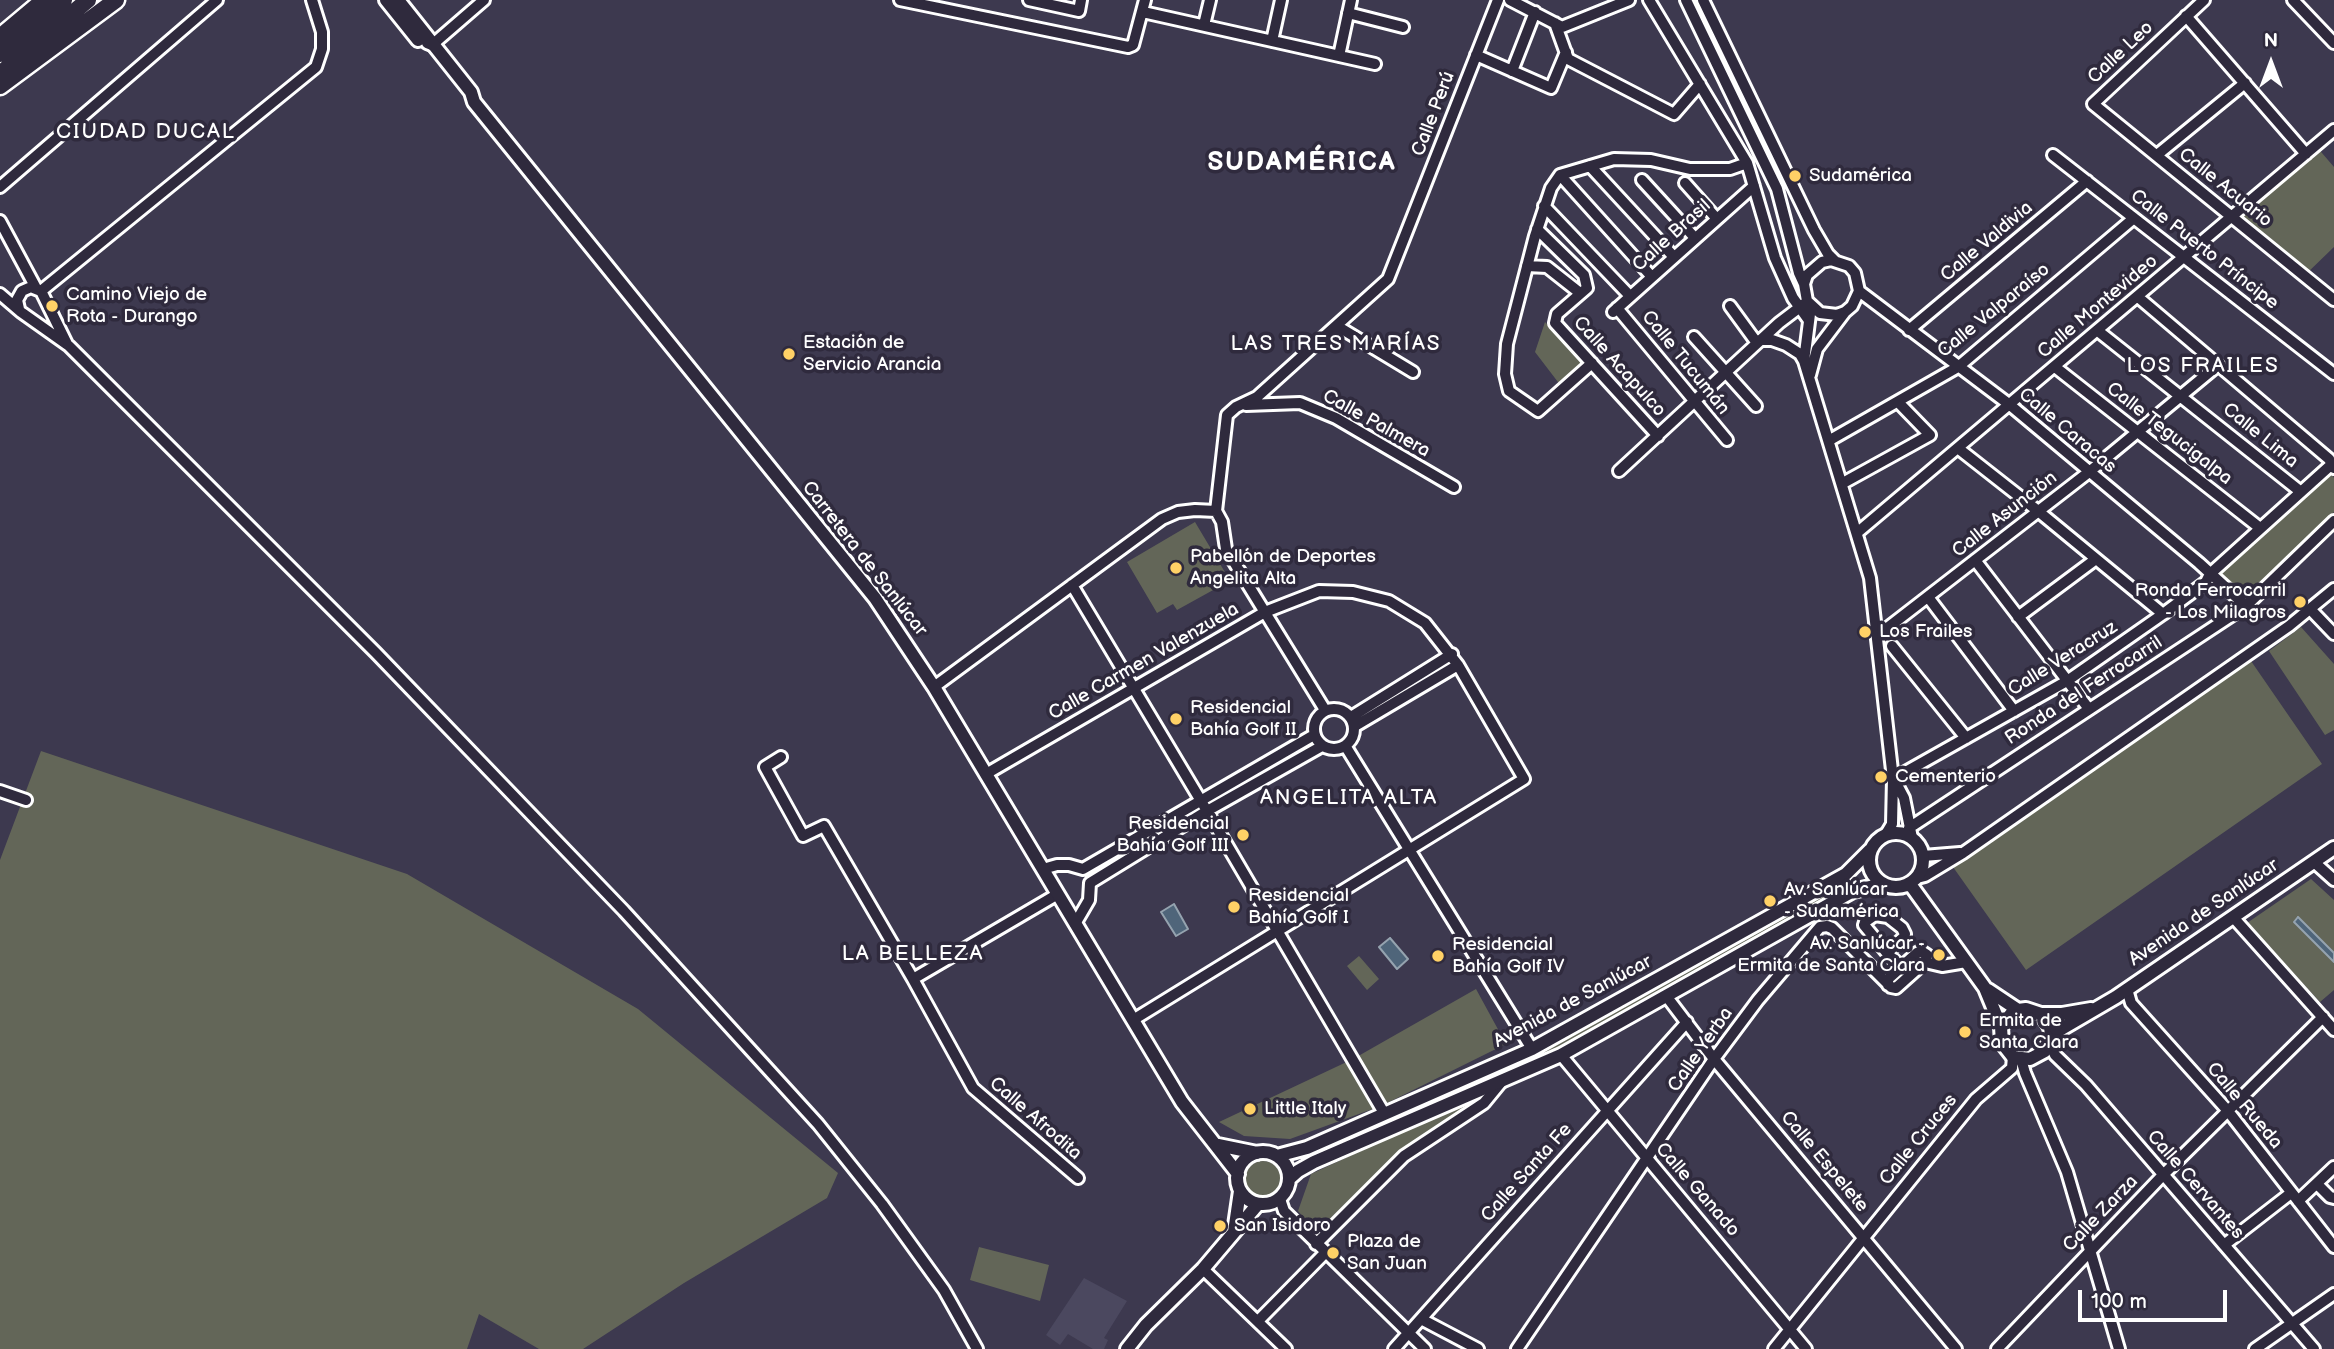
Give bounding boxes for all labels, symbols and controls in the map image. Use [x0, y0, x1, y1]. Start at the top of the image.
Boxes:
street label: Calle Leo [2083, 17, 2159, 89]
north arrow [2236, 28, 2306, 98]
text: N [2264, 30, 2278, 53]
street label: Calle Perú [1407, 68, 1461, 160]
district label: CIUDAD DUCAL [58, 120, 234, 146]
street label: Calle Acuario [2174, 143, 2276, 233]
district label: SUDAMÉRICA [1209, 147, 1395, 179]
place label: Sudamérica [1809, 165, 1912, 187]
marker: Sudamérica [1787, 168, 1803, 184]
street label: Calle Puerto Príncipe [2125, 185, 2283, 315]
street label: Calle Brasil [1628, 195, 1716, 277]
street label: Calle Valdivia [1936, 197, 2038, 287]
street label: Calle Montevideo [2033, 250, 2163, 364]
street label: Calle Valparaíso [1933, 259, 2055, 363]
place label: Camino Viejo de Rota - Durango [66, 284, 207, 328]
marker: Camino Viejo de Rota - Durango [44, 298, 60, 314]
street label: Calle Tucumán [1636, 306, 1734, 420]
street label: Calle Acapulco [1568, 312, 1670, 422]
place label: Estación de Servicio Arancia [803, 332, 942, 376]
district label: LAS TRES MARÍAS [1232, 332, 1440, 358]
marker: Estación de Servicio Arancia [781, 346, 797, 362]
district label: LOS FRAILES [2128, 354, 2278, 380]
street label: Calle Tegucigalpa [2101, 378, 2237, 490]
street label: Calle Caracas [2013, 383, 2121, 479]
street label: Calle Palmera [1318, 385, 1434, 463]
street label: Calle Lima [2218, 399, 2302, 473]
street label: Calle Asunción [1948, 467, 2062, 563]
street label: Carretera de Sanlúcar [796, 477, 932, 641]
place label: Pabellón de Deportes Angelita Alta [1190, 546, 1376, 590]
marker: Pabellón de Deportes Angelita Alta [1168, 560, 1184, 576]
place label: Ronda Ferrocarril - Los Milagros [2135, 580, 2286, 624]
marker: Ronda Ferrocarril - Los Milagros [2292, 594, 2308, 610]
street label: Calle Carmen Valenzuela [1045, 598, 1243, 726]
street label: Calle Veracruz [2004, 616, 2122, 702]
place label: Los Frailes [1879, 621, 1972, 643]
marker: Los Frailes [1857, 624, 1873, 640]
street label: Ronda del Ferrocarril [2001, 632, 2167, 750]
place label: Residencial Bahía Golf II [1190, 697, 1297, 741]
marker: Residencial Bahía Golf II [1168, 711, 1184, 727]
place label: Cementerio [1895, 766, 1996, 788]
marker: Cementerio [1873, 769, 1889, 785]
district label: ANGELITA ALTA [1262, 786, 1436, 812]
place label: Residencial Bahía Golf III [1116, 813, 1229, 857]
marker: Residencial Bahía Golf III [1235, 827, 1251, 843]
street label: Avenida de Sanlúcar [2125, 854, 2283, 972]
place label: Av. Sanlúcar - Sudamérica [1784, 879, 1899, 923]
place label: Residencial Bahía Golf I [1248, 885, 1349, 929]
marker: Av. Sanlúcar - Sudamérica [1762, 893, 1778, 909]
marker: Residencial Bahía Golf I [1226, 899, 1242, 915]
place label: Av. Sanlúcar - Ermita de Santa Clara [1737, 933, 1925, 977]
place label: Residencial Bahía Golf IV [1452, 934, 1565, 978]
district label: LA BELLEZA [843, 942, 983, 968]
marker: Av. Sanlúcar - Ermita de Santa Clara [1931, 947, 1947, 963]
marker: Residencial Bahía Golf IV [1430, 948, 1446, 964]
street label: Avenida de Sanlúcar [1490, 951, 1656, 1053]
street label: Calle Yerba [1664, 1003, 1738, 1097]
place label: Ermita de Santa Clara [1979, 1010, 2079, 1054]
marker: Ermita de Santa Clara [1957, 1024, 1973, 1040]
street label: Calle Rueda [2201, 1058, 2287, 1154]
street label: Calle Afrodita [984, 1073, 1086, 1165]
street label: Calle Cruces [1875, 1090, 1963, 1190]
place label: Little Italy [1264, 1098, 1346, 1120]
marker: Little Italy [1242, 1101, 1258, 1117]
street label: Calle Espelete [1775, 1107, 1873, 1217]
street label: Calle Santa Fe [1477, 1119, 1577, 1227]
street label: Calle Cervantes [2141, 1126, 2249, 1244]
street label: Calle Ganado [1650, 1138, 1744, 1242]
street label: Calle Zarza [2059, 1171, 2143, 1257]
place label: San Isidoro [1234, 1215, 1331, 1237]
marker: San Isidoro [1212, 1218, 1228, 1234]
place label: Plaza de San Juan [1347, 1231, 1427, 1275]
marker: Plaza de San Juan [1325, 1245, 1341, 1261]
scale bar [2082, 1276, 2231, 1320]
text: 100 m [2091, 1289, 2147, 1314]

